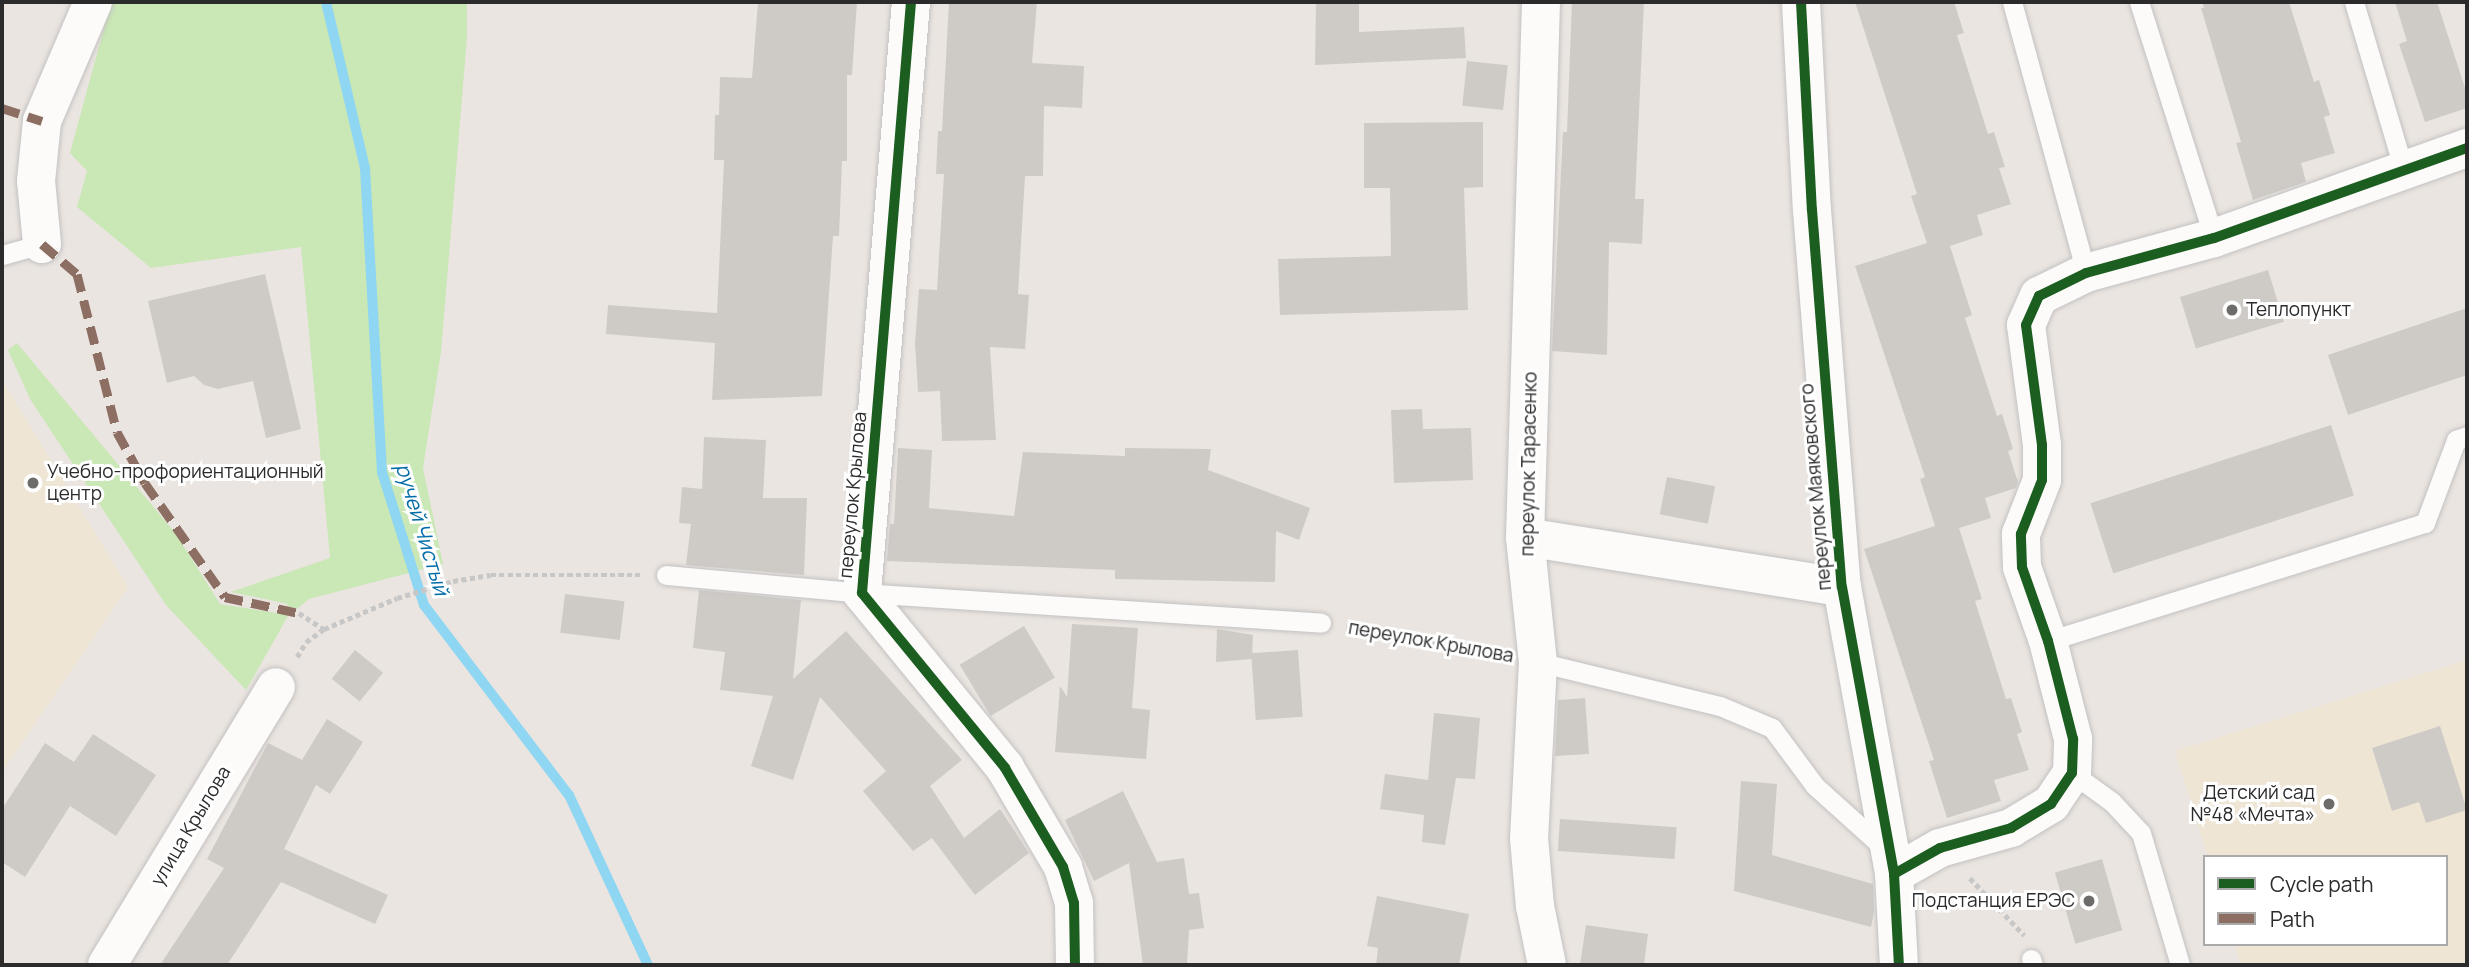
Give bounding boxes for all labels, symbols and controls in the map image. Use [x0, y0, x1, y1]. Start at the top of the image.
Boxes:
place label: Теплопункт [2246, 299, 2351, 321]
marker: Теплопункт [2224, 302, 2240, 318]
street label: переулок Тарасенко [1516, 371, 1542, 557]
street label: переулок Маяковского [1796, 383, 1836, 591]
street label: переулок Крылова [834, 411, 872, 579]
water label: ручей Чистый [391, 460, 455, 598]
place label: Учебно-профориентационный центр [47, 461, 324, 505]
marker: Учебно-профориентационный центр [25, 475, 41, 491]
street label: переулок Крылова [1347, 616, 1515, 668]
street label: улица Крылова [146, 762, 236, 890]
place label: Детский сад №48 «Мечта» [2190, 782, 2315, 826]
marker: Детский сад №48 «Мечта» [2321, 796, 2337, 812]
legend [2203, 855, 2448, 946]
text: Cycle path [2270, 870, 2373, 898]
place label: Подстанция ЕРЭС [1912, 890, 2075, 912]
marker: Подстанция ЕРЭС [2081, 893, 2097, 909]
text: Path [2270, 905, 2315, 933]

